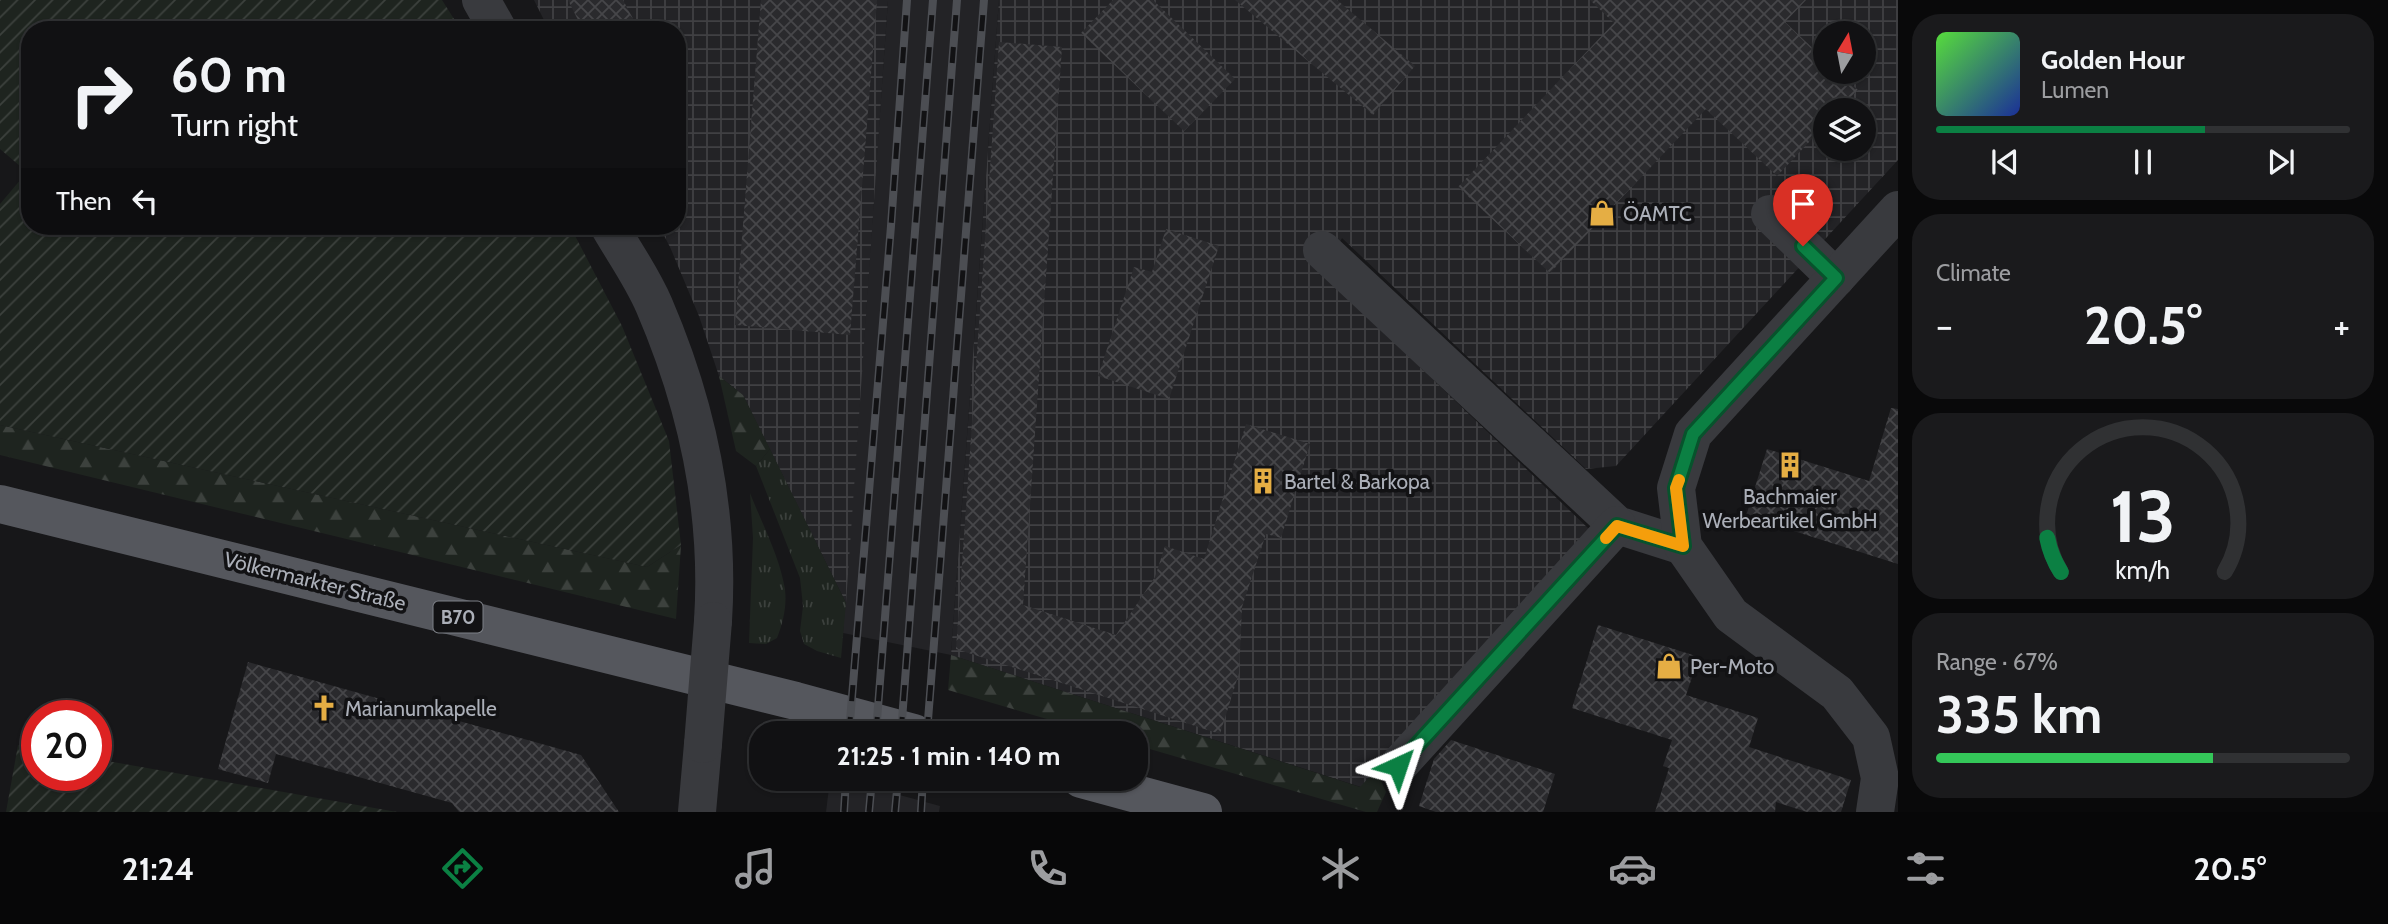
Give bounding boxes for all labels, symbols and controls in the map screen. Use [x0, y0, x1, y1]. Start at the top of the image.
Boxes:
north arrow [1813, 21, 1876, 84]
map controls [1813, 21, 1876, 161]
text: Golden Hour [2041, 44, 2184, 76]
text: 60 m [171, 45, 287, 104]
icon: right [56, 49, 147, 140]
text: Lumen [2041, 76, 2109, 104]
button: layers [1813, 98, 1876, 161]
text: Turn right [171, 105, 298, 144]
icon: previous [1986, 143, 2024, 181]
icon: pause [2124, 143, 2162, 181]
icon: next [2262, 143, 2300, 181]
pin [1773, 174, 1833, 246]
icon: left [126, 182, 164, 220]
text: Then [56, 185, 112, 217]
icon: arrive [1784, 185, 1822, 223]
shop icon: ÖAMTC [1587, 198, 1617, 228]
place label: ÖAMTC [1623, 201, 1692, 226]
text: Climate [1936, 259, 2011, 287]
text: 20.5° [2084, 294, 2202, 357]
text: − [1936, 302, 1953, 349]
text: + [2333, 302, 2350, 349]
building icon: Bachmaier Werbeartikel GmbH [1775, 450, 1805, 480]
building icon: Bartel & Barkopa [1248, 466, 1278, 496]
place label: Bartel & Barkopa [1284, 469, 1430, 494]
text: 13 [2110, 472, 2176, 560]
place label: Bachmaier Werbeartikel GmbH [1703, 484, 1877, 533]
street label: Völkermarkter Straße [222, 546, 409, 616]
text: km/h [2116, 555, 2170, 585]
road number: B70 [434, 602, 482, 632]
text: Range · 67% [1936, 648, 2058, 676]
shop icon: Per-Moto [1654, 651, 1684, 681]
place label: Per-Moto [1690, 654, 1774, 679]
text: 335 km [1936, 683, 2102, 746]
church icon: Marianumkapelle [309, 693, 339, 723]
place label: Marianumkapelle [345, 696, 497, 721]
speed limit sign: 20 [21, 700, 112, 791]
position arrow [1361, 729, 1435, 803]
text: 21:25 · 1 min · 140 m [837, 740, 1060, 772]
icon: directions [438, 844, 487, 893]
icon: music [731, 844, 780, 893]
icon: phone [1023, 844, 1072, 893]
icon: climate [1316, 844, 1365, 893]
icon: car [1608, 844, 1657, 893]
icon: filters [1901, 844, 1950, 893]
text: 21:24 [122, 849, 194, 888]
text: 20.5° [2193, 849, 2266, 888]

